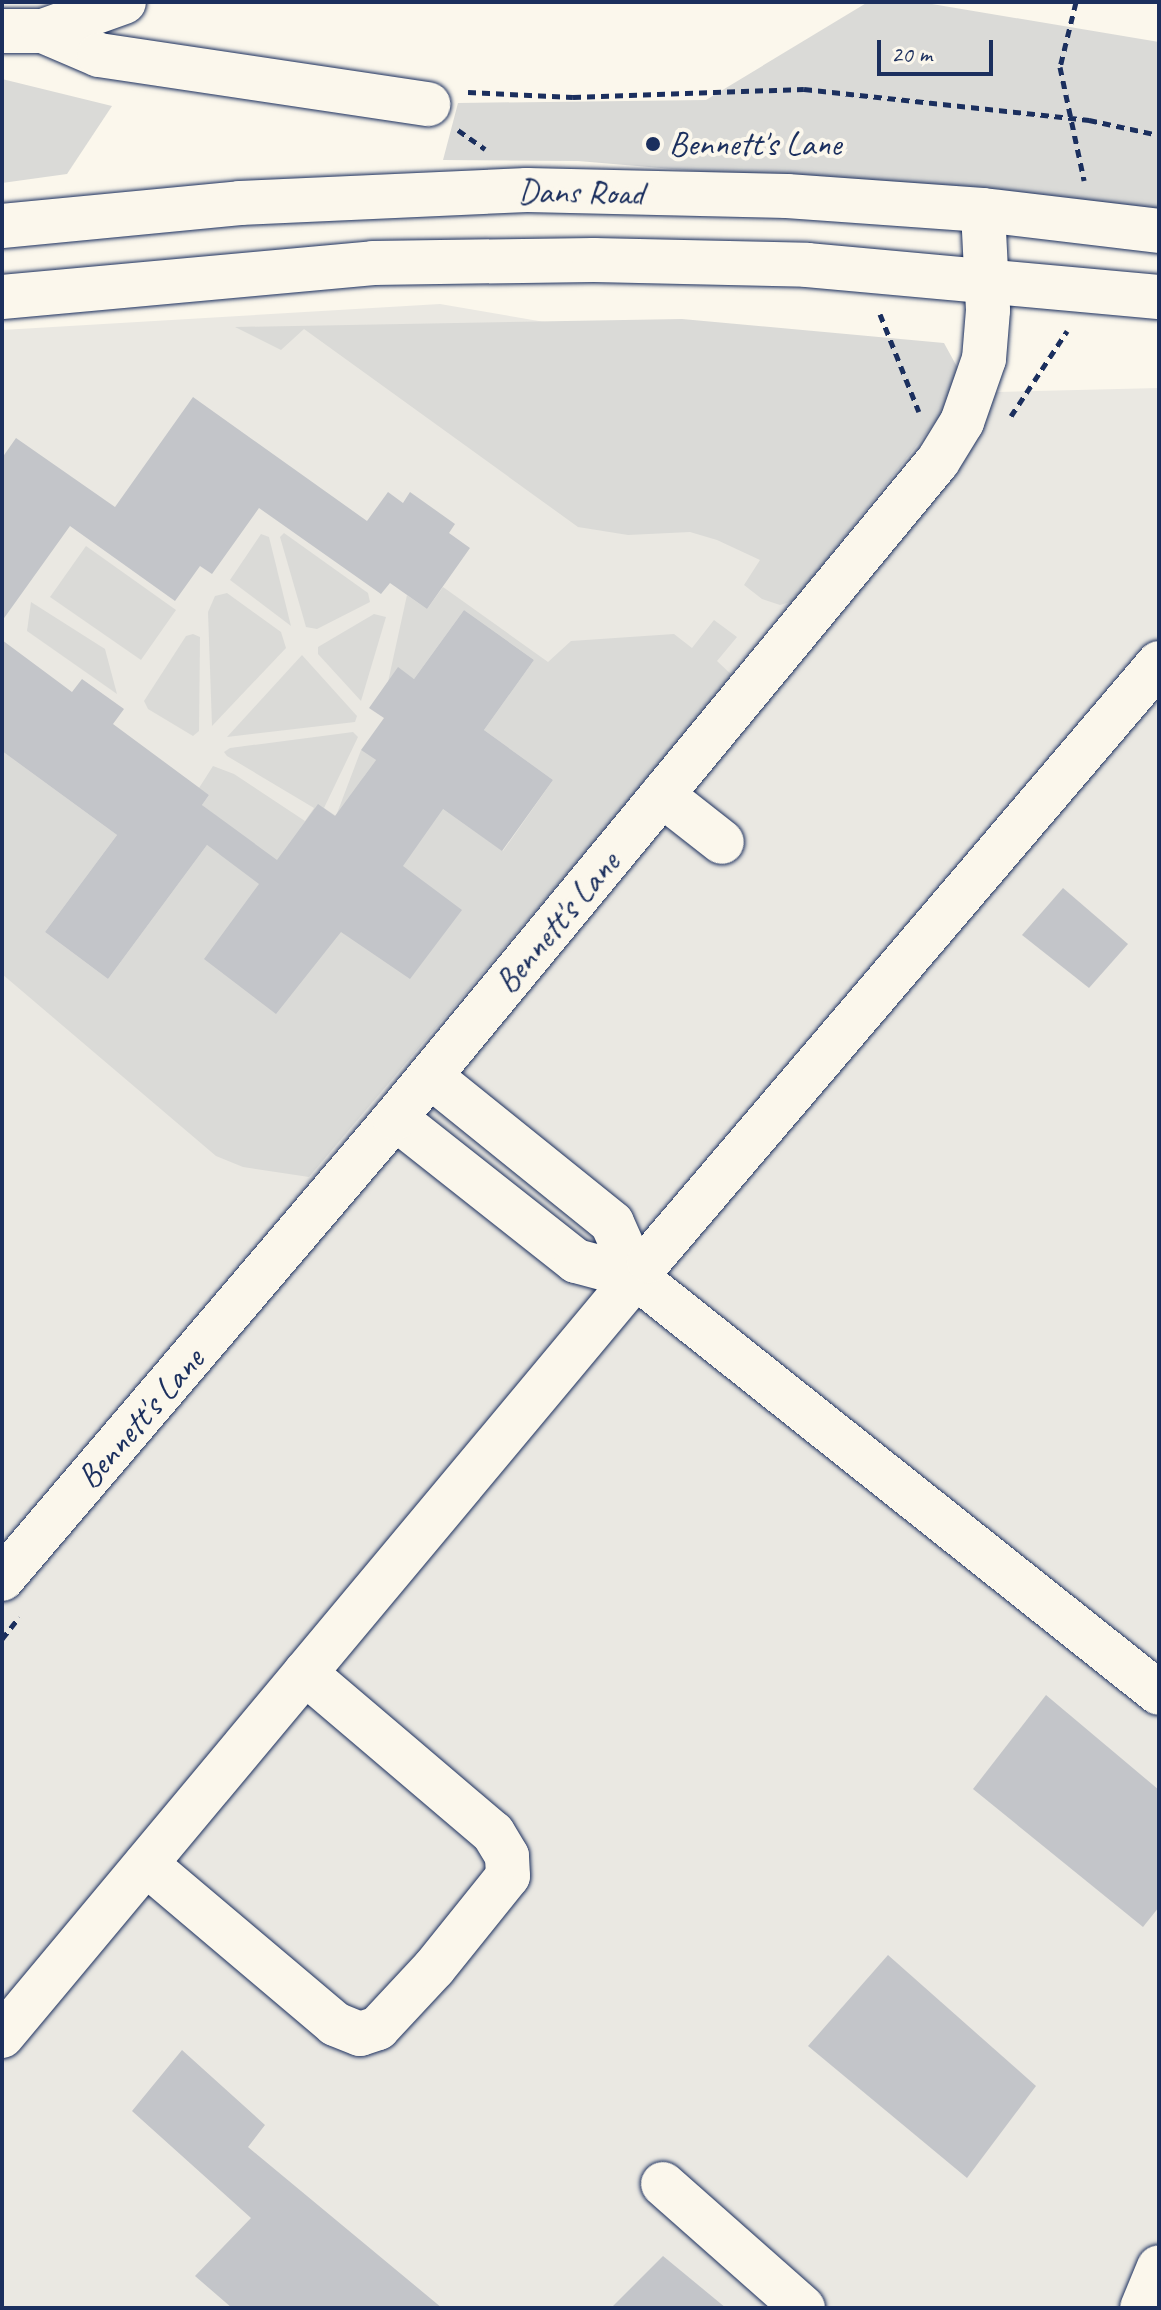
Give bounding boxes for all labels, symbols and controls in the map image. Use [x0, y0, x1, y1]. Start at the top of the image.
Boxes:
scale bar [881, 24, 997, 74]
text: 20 m [891, 39, 932, 69]
place label: Bennett's Lane [669, 124, 841, 164]
marker: Bennett's Lane [644, 135, 662, 153]
street label: Dans Road [517, 170, 645, 214]
street label: Bennett's Lane [486, 843, 628, 1001]
street label: Bennett's Lane [68, 1340, 212, 1496]

